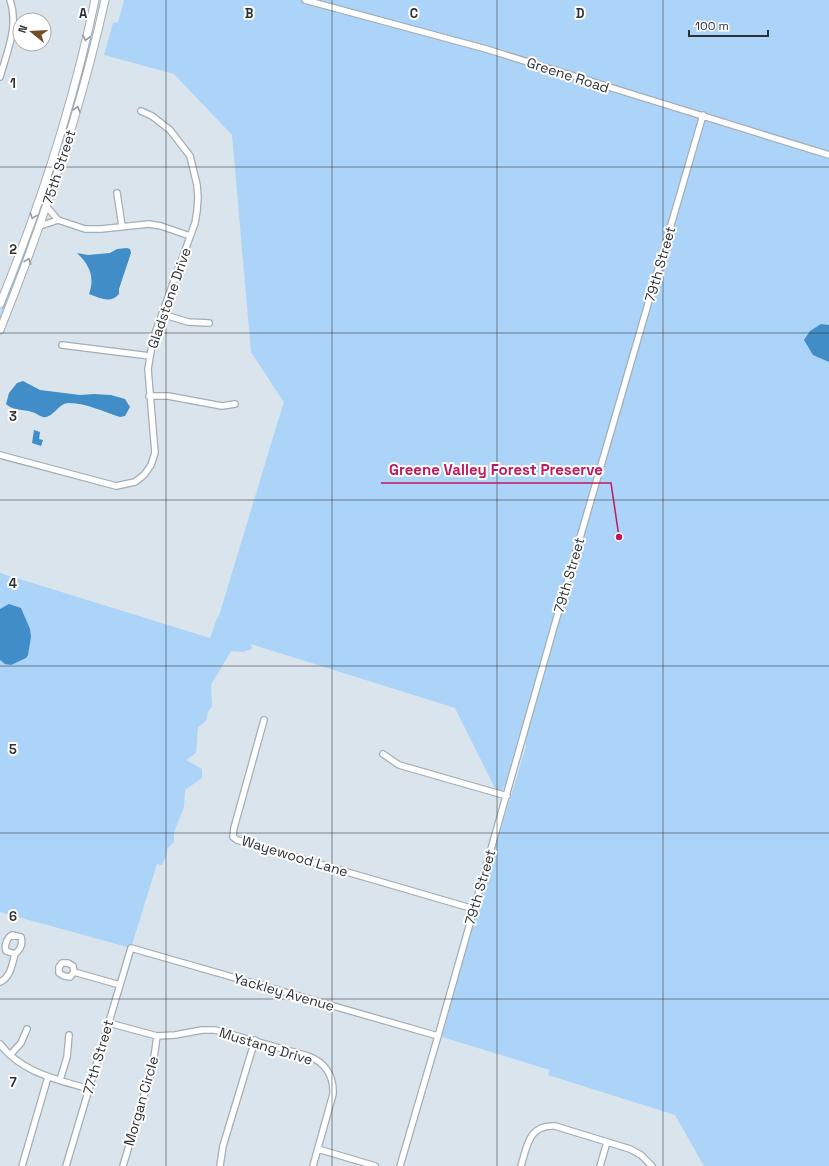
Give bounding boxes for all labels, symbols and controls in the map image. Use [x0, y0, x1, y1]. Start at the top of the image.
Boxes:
text: A [79, 5, 88, 22]
text: B [245, 5, 254, 22]
text: C [410, 5, 418, 22]
text: D [576, 5, 585, 22]
north arrow [12, 12, 52, 52]
scale bar [689, 12, 768, 38]
text: 100 m [695, 18, 729, 34]
text: N [15, 23, 30, 35]
one-way arrow [82, 34, 91, 41]
street label: Greene Road [524, 53, 612, 97]
text: 1 [10, 75, 16, 92]
one-way arrow [73, 106, 81, 112]
street label: 75th Street [38, 127, 80, 207]
one-way arrow [30, 213, 38, 220]
street label: 79th Street [641, 224, 679, 304]
text: 2 [9, 241, 17, 258]
street label: Gladstone Drive [143, 245, 195, 351]
one-way arrow [23, 257, 31, 264]
text: 3 [9, 408, 17, 425]
callout: Greene Valley Forest Preserve [381, 456, 611, 483]
text: Greene Valley Forest Preserve [389, 460, 603, 479]
street label: 79th Street [550, 535, 588, 615]
text: 4 [9, 575, 17, 592]
text: 5 [9, 741, 17, 758]
street label: Wayewood Lane [240, 831, 350, 881]
street label: 79th Street [461, 847, 499, 927]
text: 6 [9, 908, 17, 925]
street label: Yackley Avenue [231, 969, 337, 1015]
street label: 77th Street [79, 1017, 117, 1097]
street label: Mustang Drive [217, 1023, 315, 1069]
street label: Morgan Circle [120, 1054, 162, 1148]
text: 7 [9, 1074, 17, 1091]

